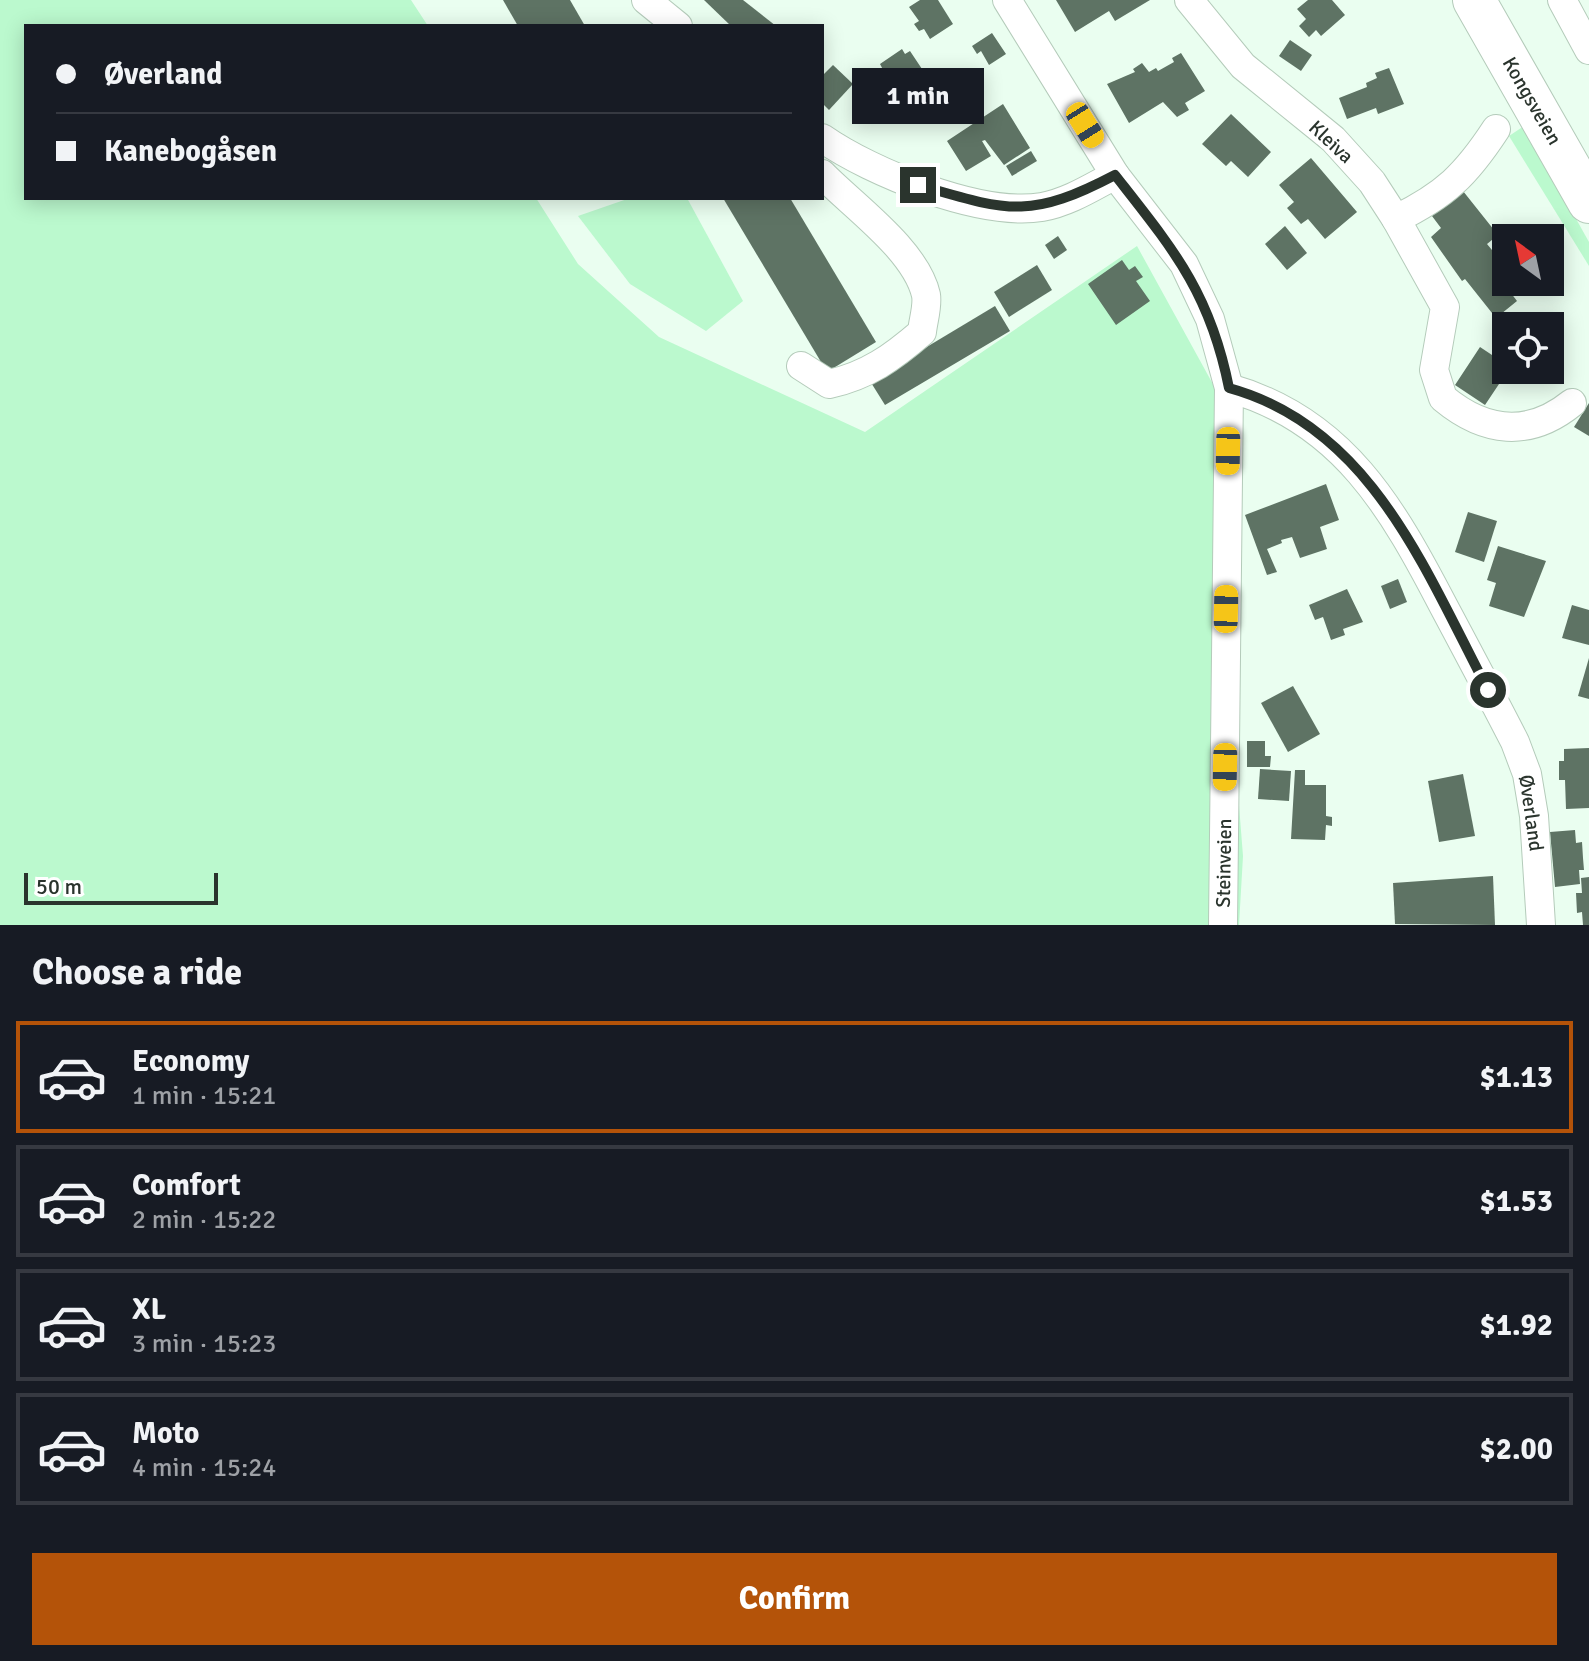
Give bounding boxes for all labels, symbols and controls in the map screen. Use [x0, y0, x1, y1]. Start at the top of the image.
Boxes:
street label: Kongsveien [1497, 53, 1567, 149]
text: Øverland [104, 56, 222, 93]
callout: 1 min [852, 69, 984, 125]
text: 1 min [887, 80, 949, 112]
car [1062, 98, 1108, 152]
street label: Kleiva [1303, 115, 1359, 169]
text: Kanebogåsen [104, 133, 277, 170]
route end [900, 167, 936, 203]
north arrow [1492, 224, 1564, 296]
map controls [1492, 224, 1564, 384]
button: locate [1492, 312, 1564, 384]
car [1216, 427, 1240, 475]
car [1214, 585, 1238, 633]
route start [1470, 672, 1506, 708]
car [1213, 743, 1237, 791]
street label: Øverland [1513, 773, 1549, 853]
street label: Steinveien [1211, 818, 1237, 908]
scale bar [24, 869, 218, 905]
text: 50 m [36, 873, 82, 900]
text: Choose a ride [32, 950, 242, 995]
icon: car [36, 1041, 108, 1113]
text: Economy [132, 1043, 249, 1080]
text: $1.13 [1480, 1059, 1553, 1096]
text: 1 min · 15:21 [132, 1080, 276, 1112]
icon: car [36, 1165, 108, 1237]
text: Comfort [132, 1167, 241, 1204]
text: $1.53 [1480, 1183, 1553, 1220]
text: 2 min · 15:22 [132, 1204, 276, 1236]
icon: car [36, 1289, 108, 1361]
text: XL [132, 1291, 166, 1328]
text: $1.92 [1480, 1307, 1553, 1344]
text: 3 min · 15:23 [132, 1328, 276, 1360]
icon: car [36, 1413, 108, 1485]
text: Moto [132, 1415, 199, 1452]
text: $2.00 [1480, 1431, 1553, 1468]
text: 4 min · 15:24 [132, 1452, 276, 1484]
button: Confirm [32, 1553, 1557, 1645]

